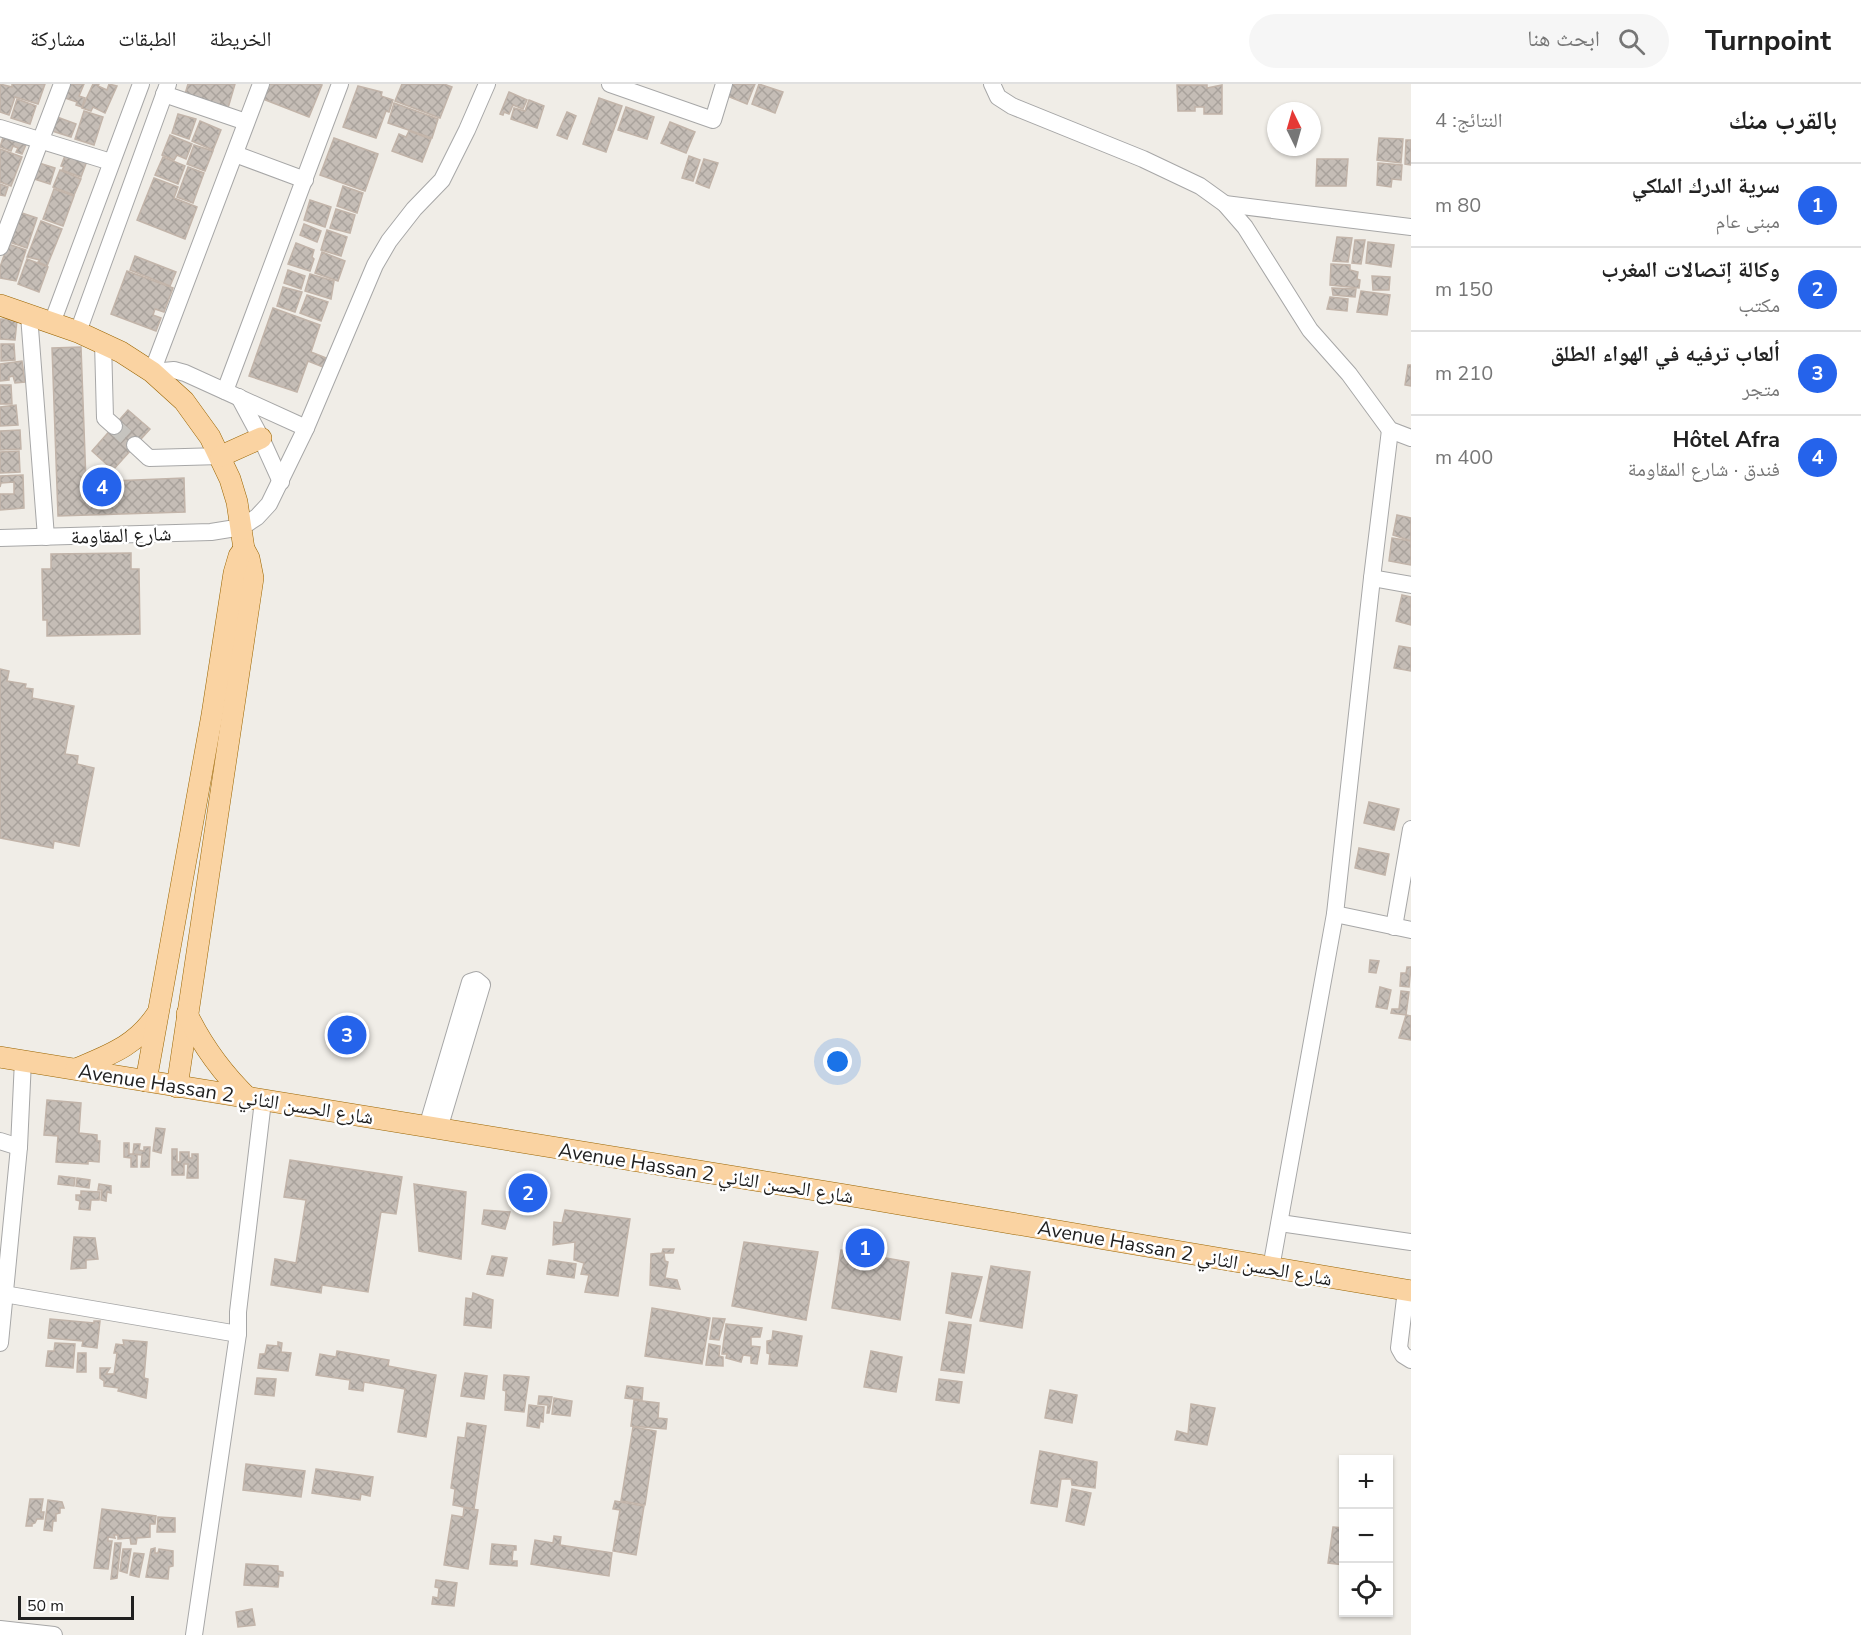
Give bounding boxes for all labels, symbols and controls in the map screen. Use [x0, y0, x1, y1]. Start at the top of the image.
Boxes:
search box [1249, 14, 1669, 68]
text: Turnpoint [1705, 22, 1831, 60]
text: ابحث هنا [1527, 24, 1600, 54]
text: مشاركة [30, 25, 85, 53]
text: الطبقات [118, 25, 177, 53]
text: الخريطة [210, 25, 271, 53]
icon: search [1615, 25, 1648, 58]
north arrow [1267, 102, 1321, 156]
text: بالقرب منك [1729, 103, 1837, 138]
text: النتائج: 4 [1435, 107, 1503, 134]
text: سرية الدرك الملكي [1632, 171, 1780, 201]
text: 80 m [1435, 192, 1481, 219]
text: 1 [1812, 192, 1824, 219]
text: مبنى عام [1715, 208, 1780, 235]
text: وكالة إتصالات المغرب [1601, 255, 1780, 285]
text: 150 m [1435, 276, 1493, 303]
text: 2 [1812, 276, 1824, 303]
text: مكتب [1738, 292, 1780, 319]
text: ألعاب ترفيه في الهواء الطلق [1550, 339, 1780, 369]
text: 210 m [1435, 360, 1493, 387]
text: 3 [1812, 360, 1824, 387]
text: متجر [1742, 376, 1780, 403]
text: Hôtel Afra [1673, 425, 1780, 455]
text: 400 m [1435, 444, 1493, 471]
text: 4 [1812, 444, 1824, 471]
text: فندق · شارع المقاومة [1628, 456, 1780, 483]
pin: 4 [82, 464, 122, 510]
street label: شارع المقاومة [70, 520, 172, 551]
pin: 3 [328, 1012, 366, 1058]
your location [823, 1047, 852, 1076]
street label: Avenue Hassan 2 شارع الحسن الثاني [76, 1058, 376, 1133]
street label: Avenue Hassan 2 شارع الحسن الثاني [556, 1137, 856, 1212]
pin: 2 [508, 1170, 548, 1216]
street label: Avenue Hassan 2 شارع الحسن الثاني [1035, 1214, 1334, 1295]
pin: 1 [846, 1226, 884, 1270]
map controls [1339, 1455, 1393, 1617]
button: + [1339, 1455, 1393, 1509]
button: − [1339, 1509, 1393, 1563]
button: locate [1339, 1563, 1393, 1617]
scale bar [18, 1593, 134, 1620]
text: 50 m [27, 1595, 64, 1617]

